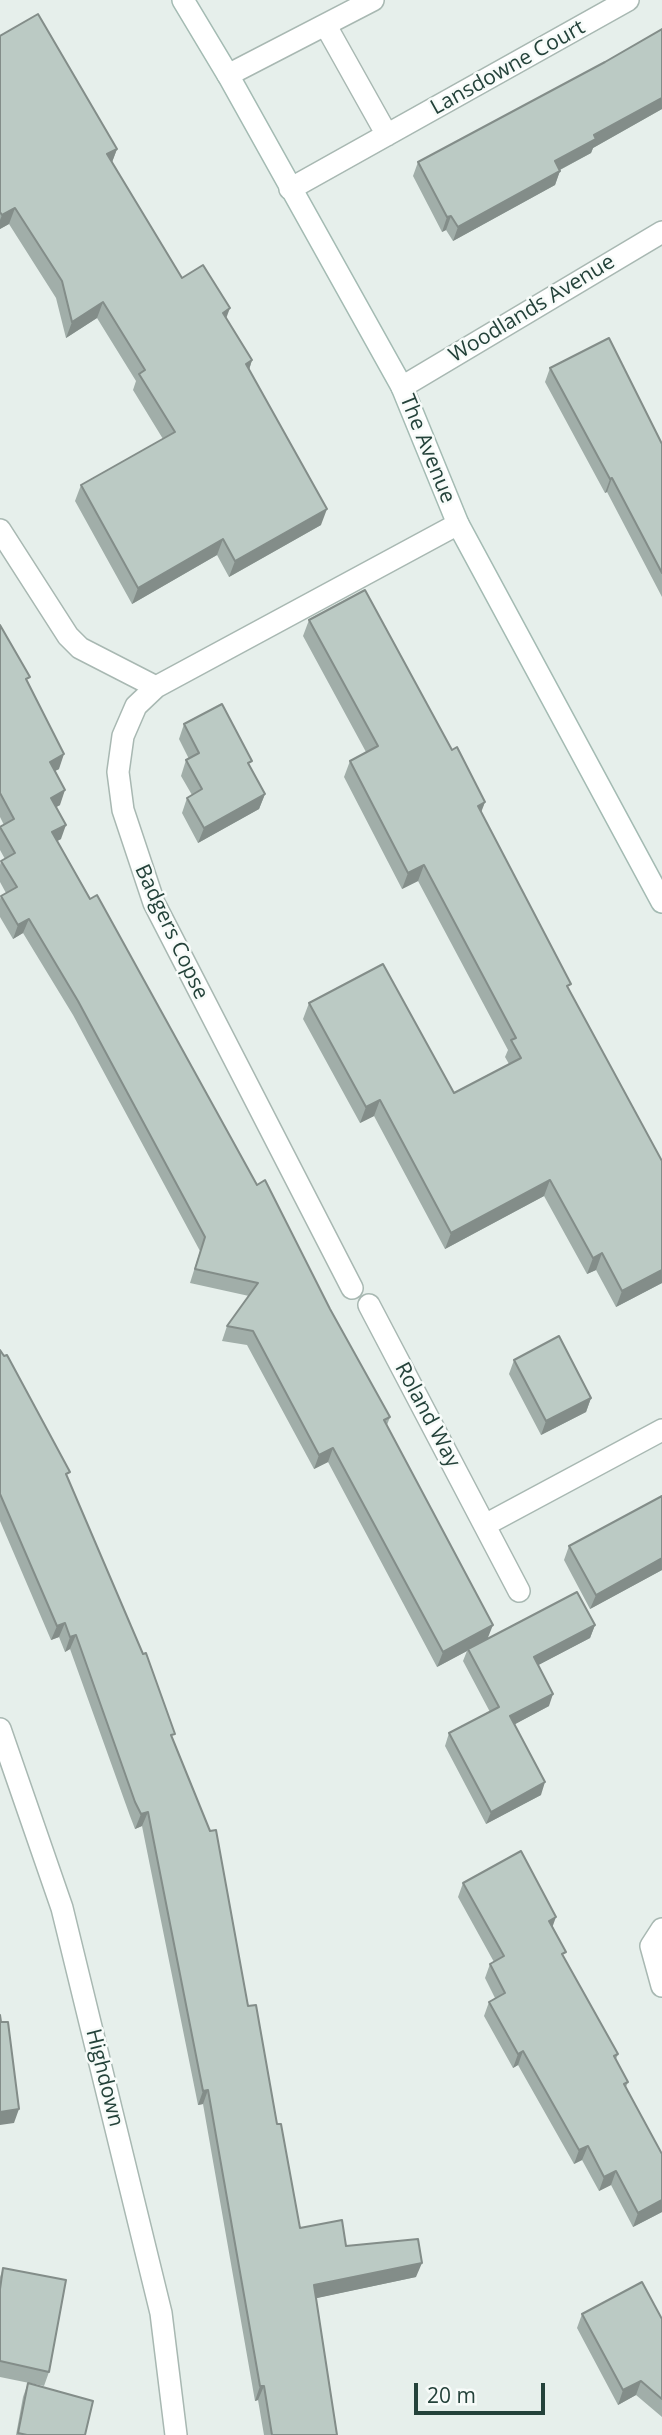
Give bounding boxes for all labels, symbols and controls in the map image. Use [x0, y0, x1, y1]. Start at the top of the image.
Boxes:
street label: Lansdowne Court [427, 15, 589, 121]
street label: Woodlands Avenue [445, 250, 619, 368]
street label: The Avenue [394, 391, 460, 507]
street label: Badgers Copse [129, 861, 213, 1003]
street label: Roland Way [389, 1358, 465, 1472]
street label: Highdown [80, 2027, 128, 2129]
scale bar [417, 2368, 548, 2412]
text: 20 m [427, 2381, 476, 2409]

